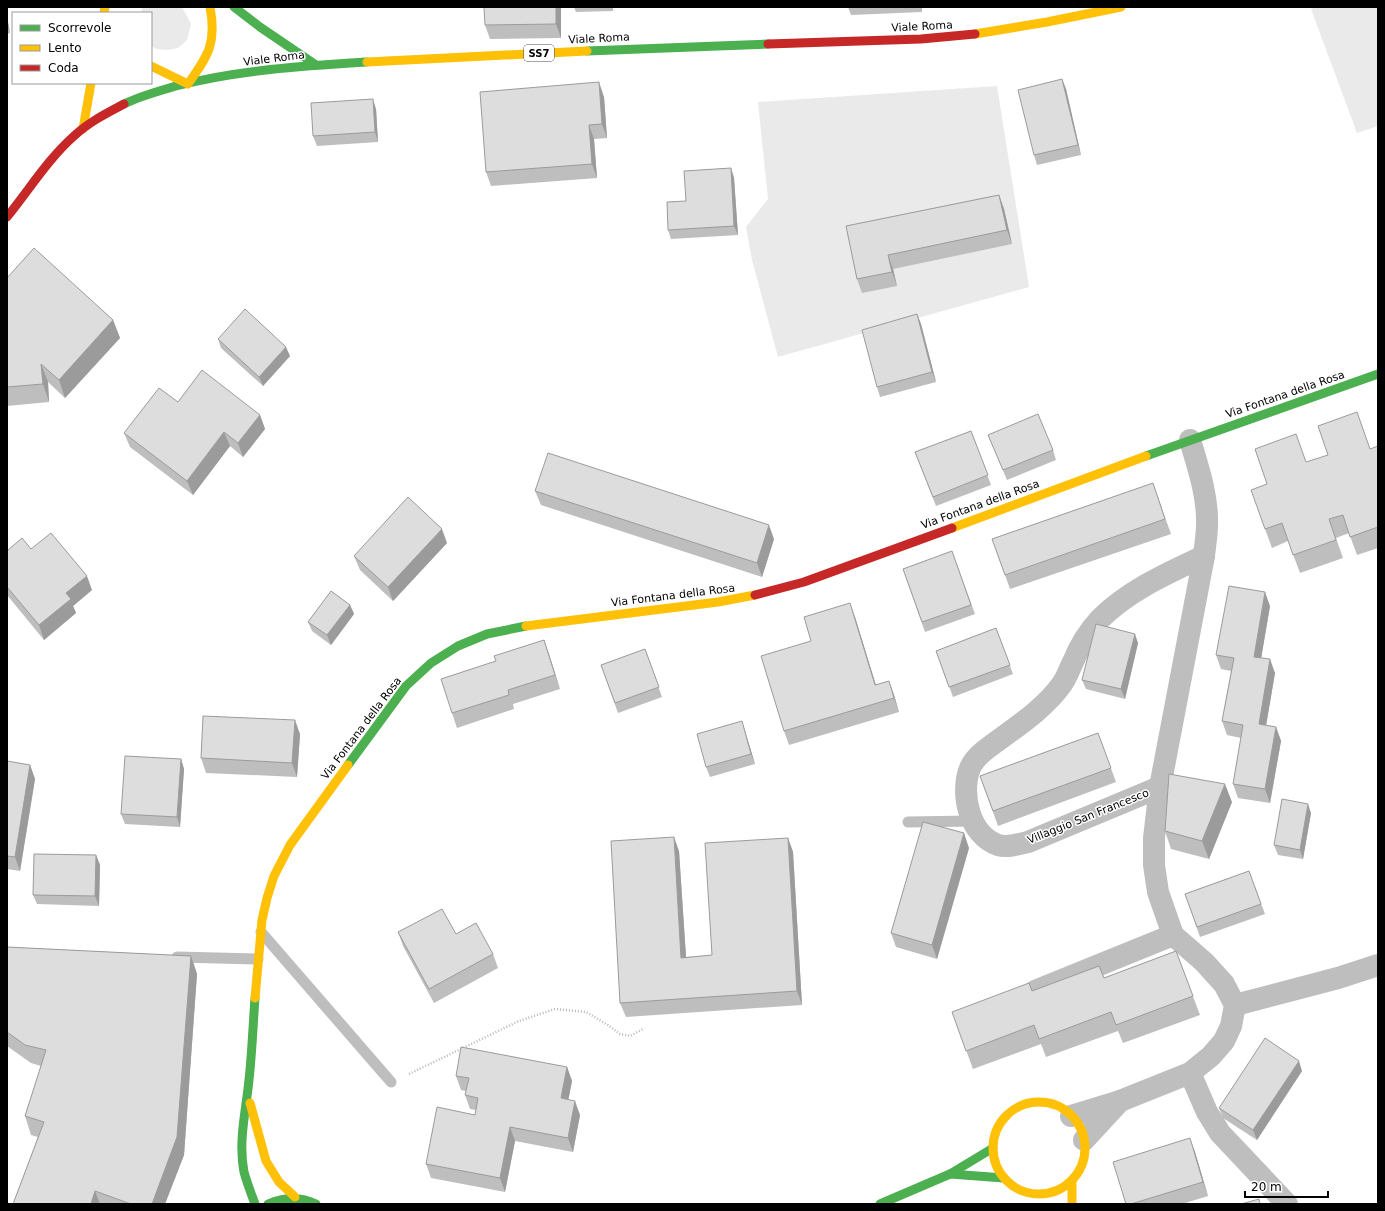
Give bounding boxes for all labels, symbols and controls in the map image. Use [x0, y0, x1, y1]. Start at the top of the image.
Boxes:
legend [12, 12, 152, 84]
street label: Viale Roma [891, 18, 953, 35]
text: Scorrevole [48, 21, 112, 35]
street label: Viale Roma [568, 30, 630, 47]
text: Lento [48, 41, 82, 55]
road number: SS7 [524, 45, 554, 61]
street label: Viale Roma [243, 48, 305, 69]
text: Coda [48, 61, 79, 75]
street label: Via Fontana della Rosa [1224, 368, 1346, 421]
street label: Via Fontana della Rosa [919, 477, 1041, 532]
street label: Via Fontana della Rosa [610, 581, 736, 610]
street label: Via Fontana della Rosa [319, 674, 404, 782]
street label: Villaggio San Francesco [1026, 786, 1151, 847]
scale bar [1245, 1173, 1328, 1199]
text: 20 m [1251, 1180, 1282, 1194]

